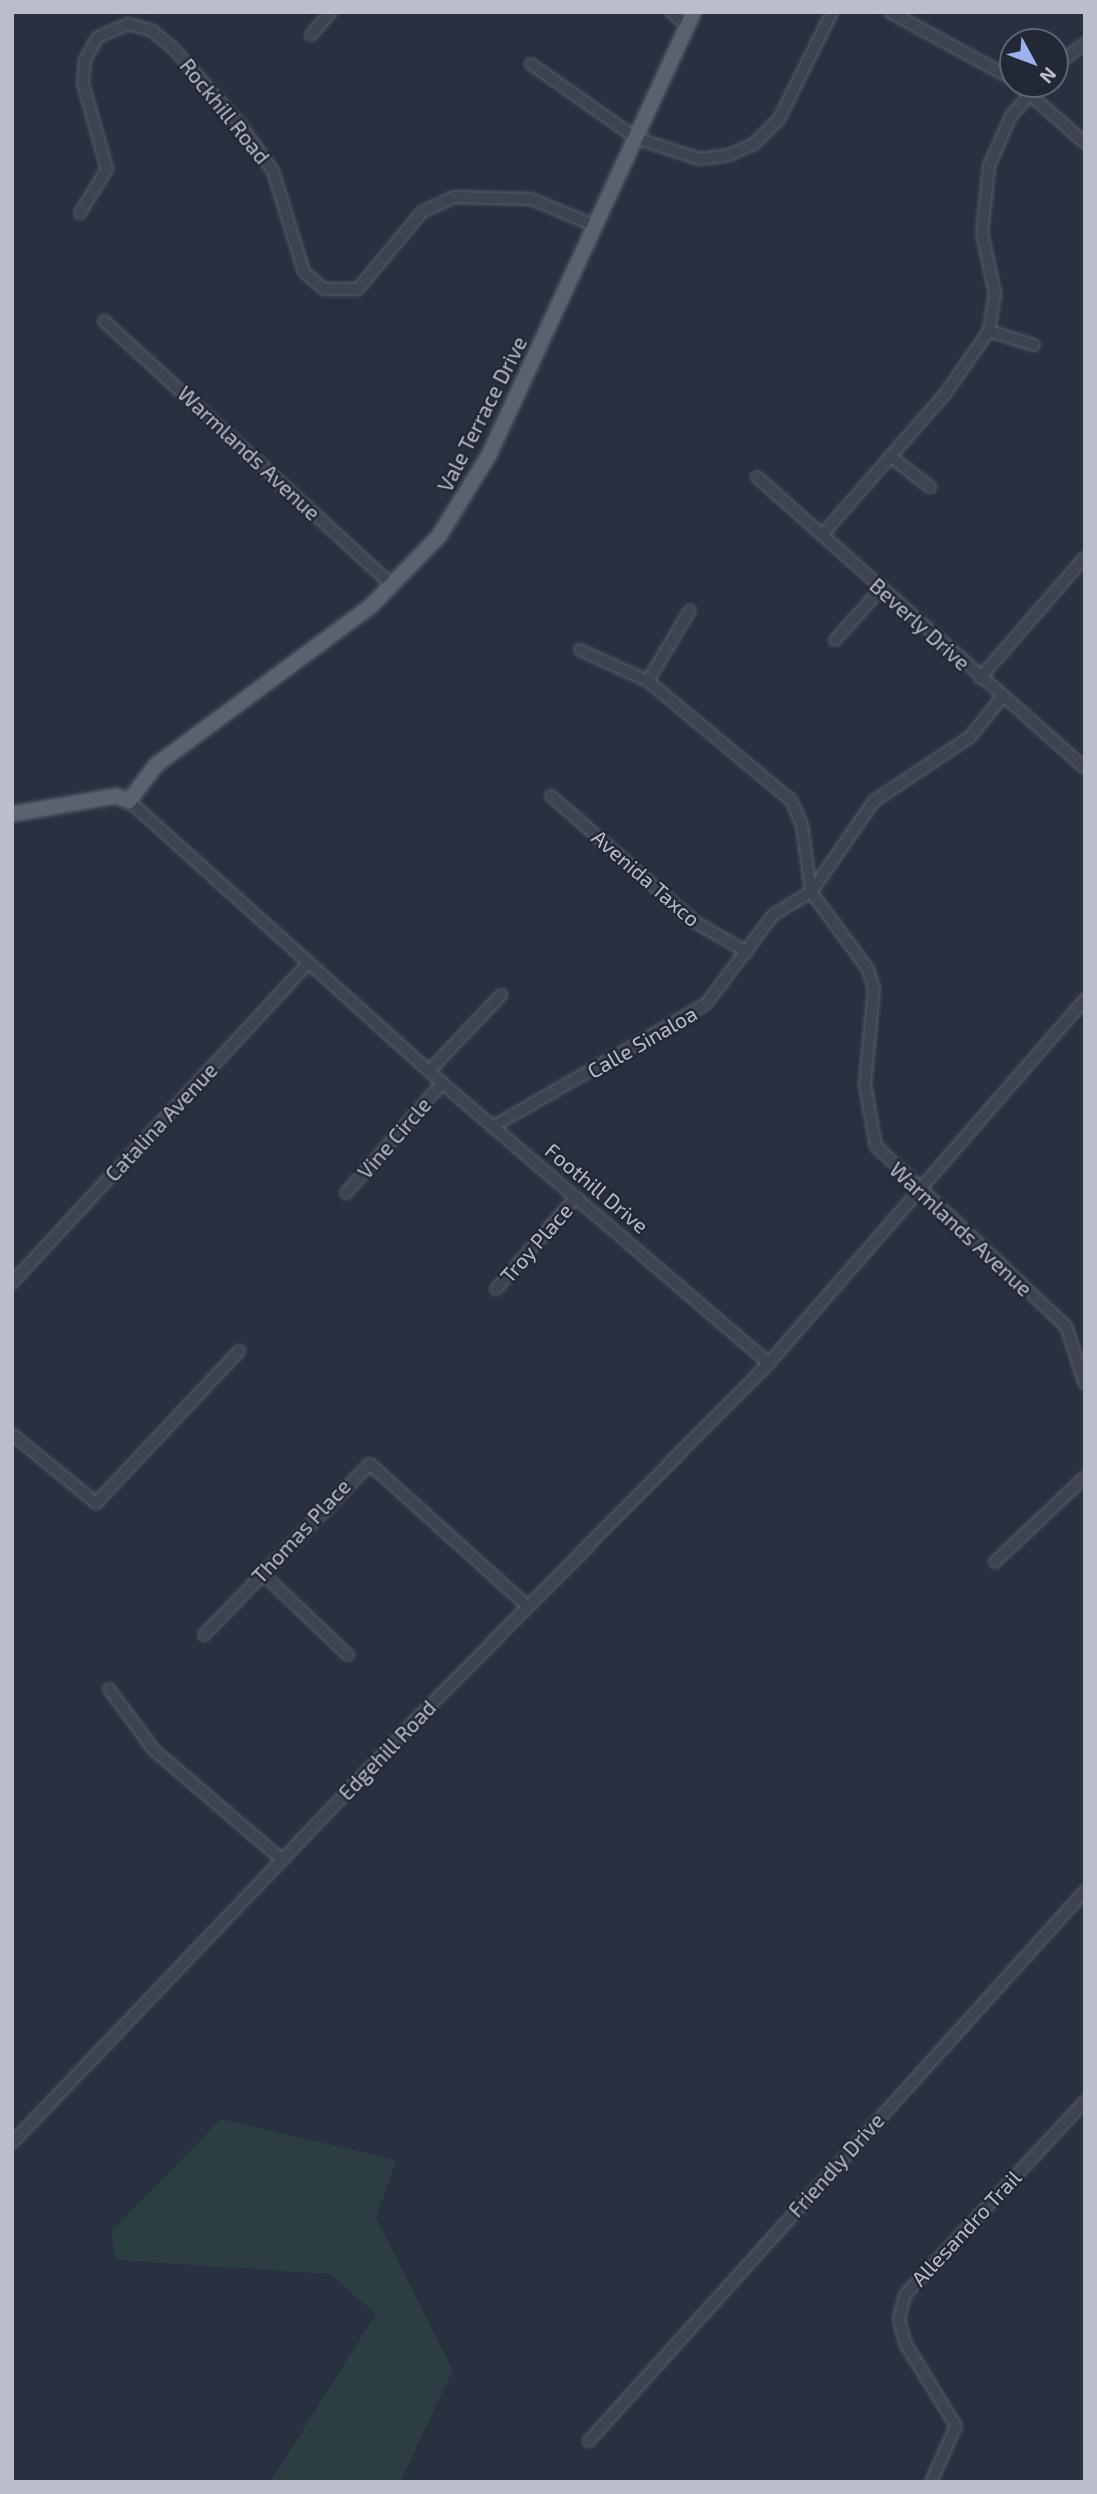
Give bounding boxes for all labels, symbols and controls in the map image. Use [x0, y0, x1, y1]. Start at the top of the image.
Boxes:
north arrow [999, 28, 1069, 98]
street label: Rockhill Road [175, 53, 275, 169]
text: N [1036, 63, 1062, 89]
street label: Vale Terrace Drive [432, 332, 532, 496]
street label: Warmlands Avenue [172, 380, 326, 526]
street label: Beverly Drive [865, 572, 975, 676]
street label: Avenida Taxco [587, 824, 705, 932]
street label: Calle Sinaloa [583, 1001, 701, 1083]
street label: Catalina Avenue [100, 1057, 222, 1187]
street label: Vine Circle [352, 1092, 436, 1184]
street label: Foothill Drive [540, 1137, 654, 1239]
street label: Warmlands Avenue [884, 1156, 1038, 1302]
street label: Troy Place [494, 1198, 578, 1288]
street label: Thomas Place [246, 1474, 356, 1588]
street label: Edgehill Road [333, 1695, 441, 1805]
street label: Friendly Drive [783, 2108, 889, 2222]
street label: Allesandro Trail [906, 2165, 1026, 2291]

